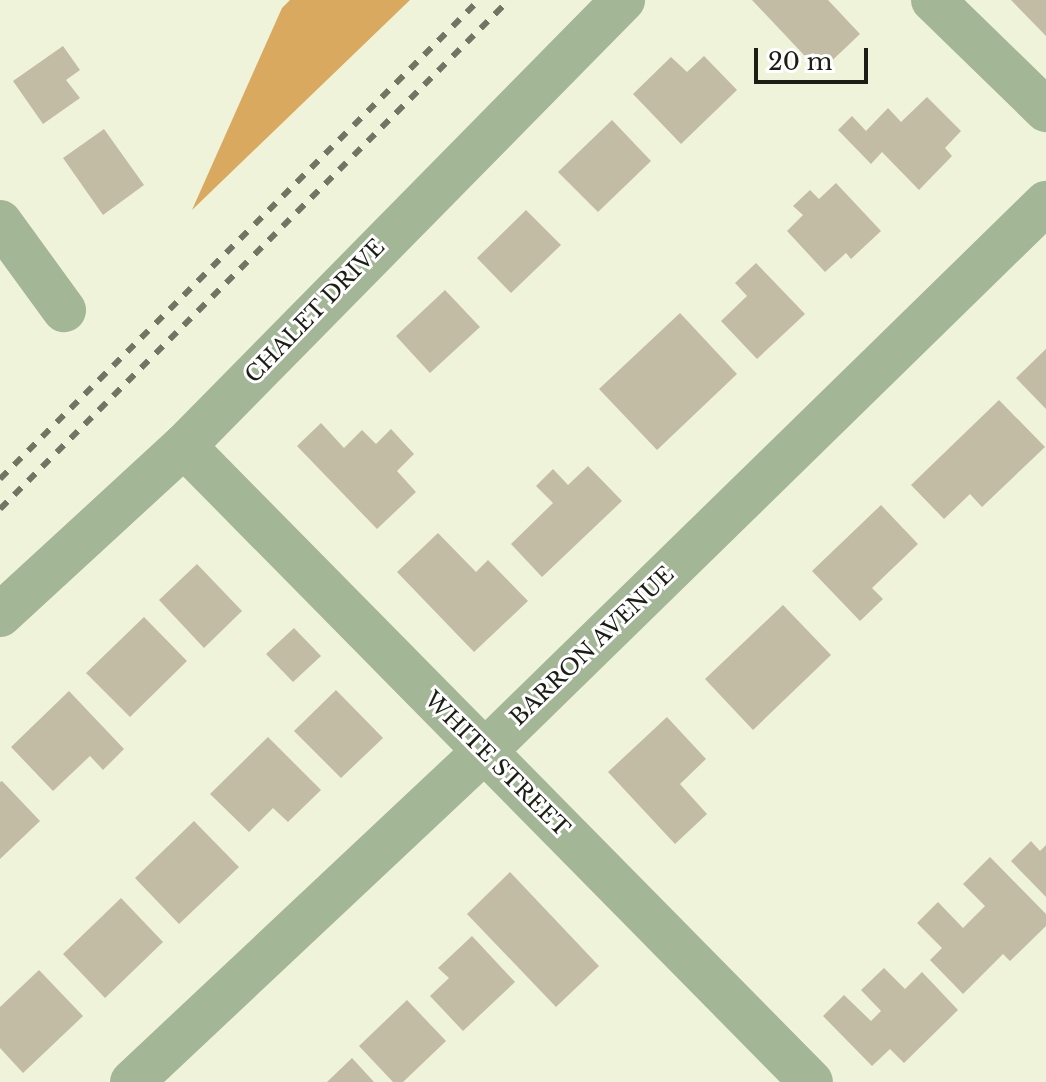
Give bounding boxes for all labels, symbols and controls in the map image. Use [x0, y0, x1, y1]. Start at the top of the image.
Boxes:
scale bar [758, 32, 872, 82]
text: 20 m [768, 47, 833, 76]
street label: CHALET DRIVE [240, 234, 390, 388]
street label: BARRON AVENUE [504, 561, 680, 731]
street label: WHITE STREET [419, 686, 575, 842]

